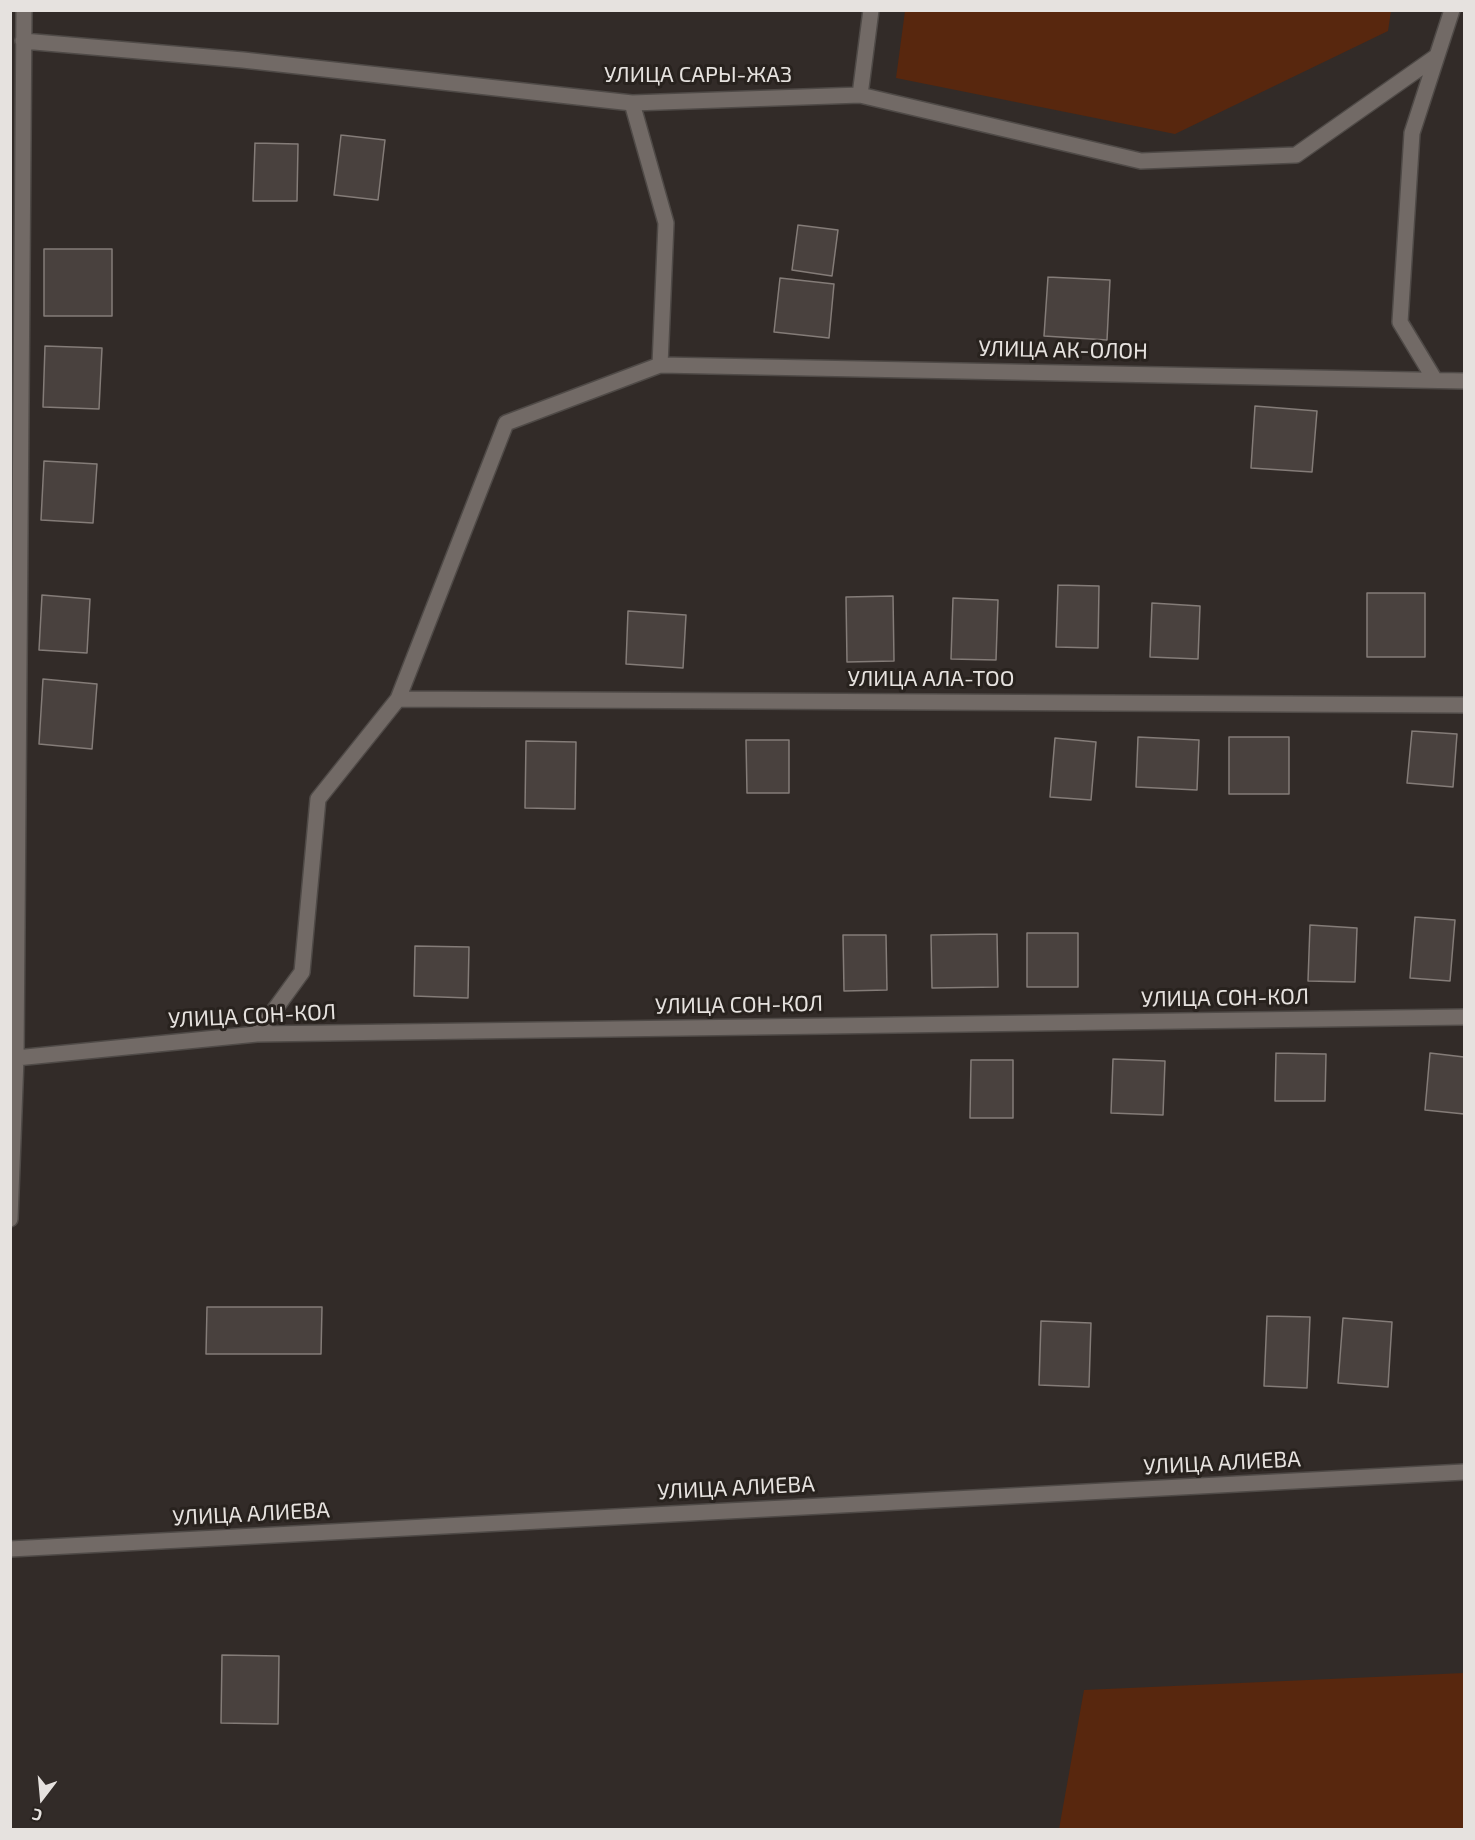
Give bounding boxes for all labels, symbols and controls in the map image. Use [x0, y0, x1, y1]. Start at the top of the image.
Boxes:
street label: УЛИЦА САРЫ-ЖАЗ [604, 62, 792, 88]
street label: УЛИЦА АК-ОЛОН [978, 335, 1148, 365]
street label: УЛИЦА АЛА-ТОО [848, 666, 1014, 692]
street label: УЛИЦА СОН-КОЛ [1141, 983, 1309, 1013]
street label: УЛИЦА СОН-КОЛ [655, 990, 823, 1020]
street label: УЛИЦА СОН-КОЛ [167, 998, 337, 1034]
street label: УЛИЦА АЛИЕВА [1143, 1446, 1301, 1480]
street label: УЛИЦА АЛИЕВА [657, 1471, 815, 1505]
street label: УЛИЦА АЛИЕВА [172, 1497, 330, 1531]
north arrow [12, 1768, 72, 1828]
text: С [30, 1805, 44, 1826]

